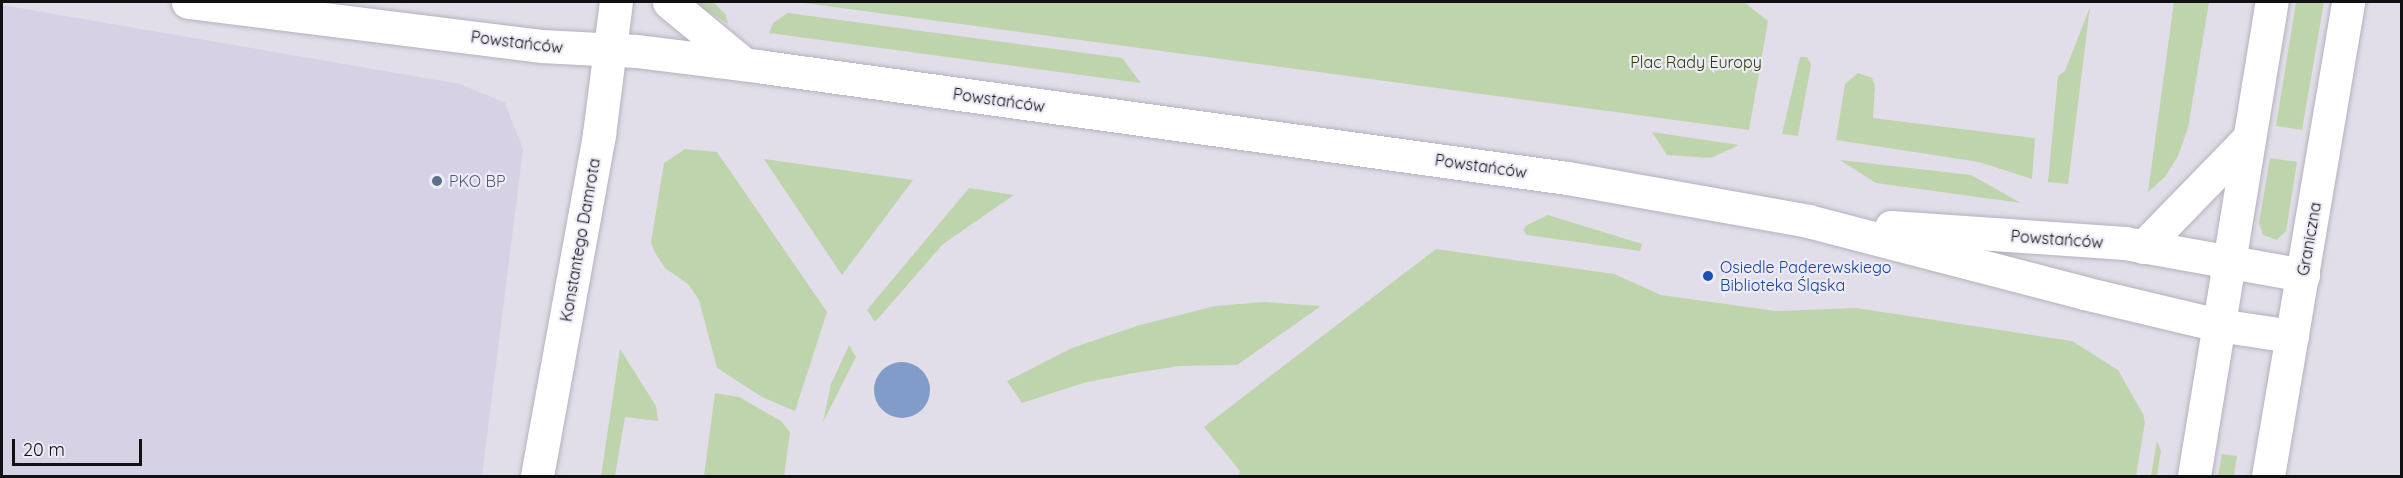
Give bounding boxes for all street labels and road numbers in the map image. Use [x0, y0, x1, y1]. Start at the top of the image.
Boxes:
street label: Powstańców [470, 27, 564, 57]
street label: Powstańców [952, 84, 1046, 116]
street label: Powstańców [1434, 150, 1528, 182]
street label: Konstantego Damrota [556, 157, 604, 323]
street label: Graniczna [2293, 201, 2325, 277]
street label: Powstańców [2010, 226, 2104, 252]

